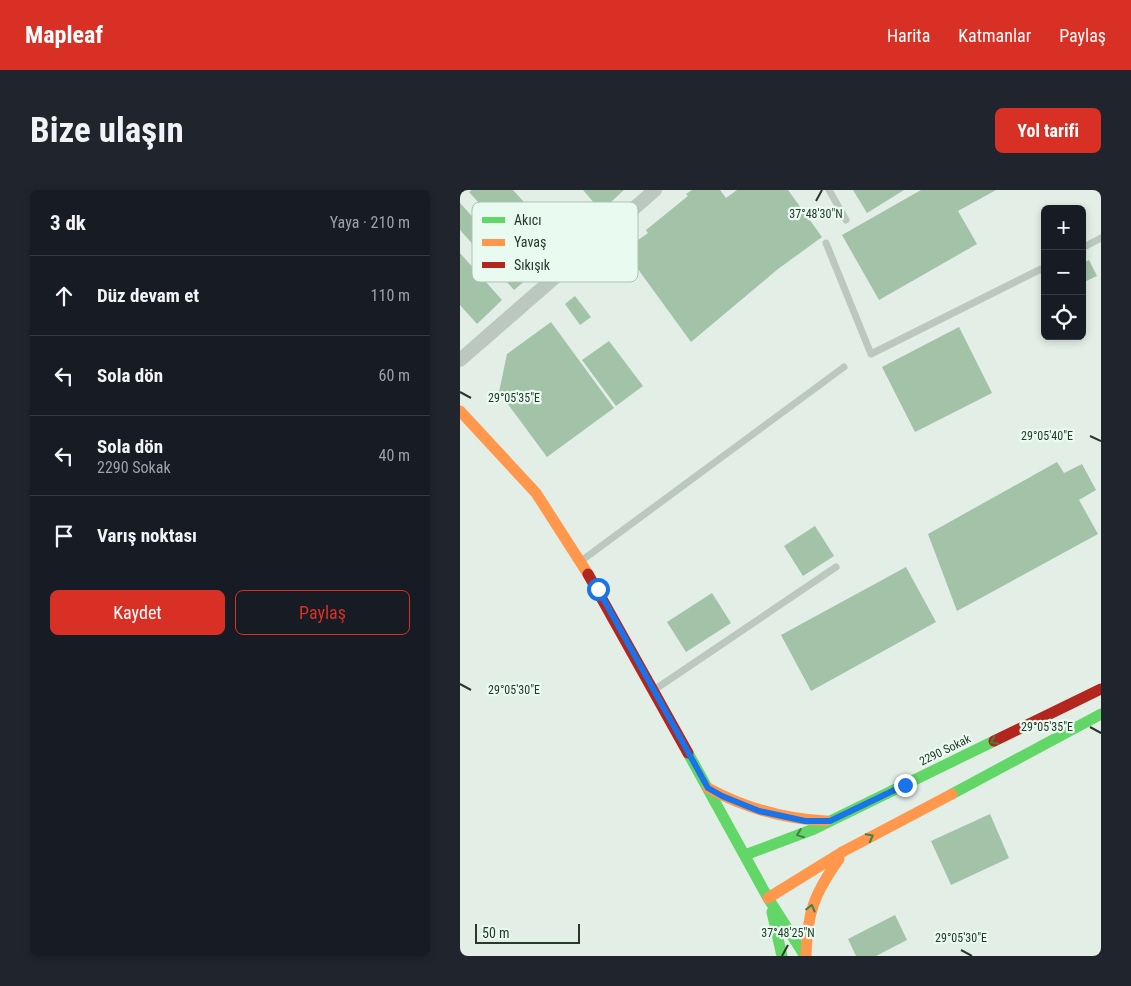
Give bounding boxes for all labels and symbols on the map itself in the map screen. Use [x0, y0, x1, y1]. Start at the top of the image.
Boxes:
legend [472, 202, 638, 282]
text: 37°48'30"N [789, 207, 843, 221]
text: Akıcı [514, 212, 541, 228]
text: Yavaş [514, 234, 546, 250]
text: Sıkışık [514, 257, 551, 273]
text: 29°05'35"E [488, 391, 540, 405]
text: 29°05'40"E [1021, 429, 1073, 443]
route start [587, 578, 610, 601]
text: 29°05'30"E [488, 683, 540, 697]
text: 29°05'35"E [1021, 720, 1073, 734]
street label: 2290 Sokak [917, 731, 973, 768]
one-way arrow [991, 735, 1000, 745]
route end [894, 774, 917, 797]
one-way arrow [797, 828, 805, 838]
one-way arrow [865, 833, 874, 843]
one-way arrow [805, 903, 816, 912]
scale bar [475, 921, 580, 944]
text: 37°48'25"N [761, 926, 815, 940]
text: 29°05'30"E [935, 931, 987, 945]

